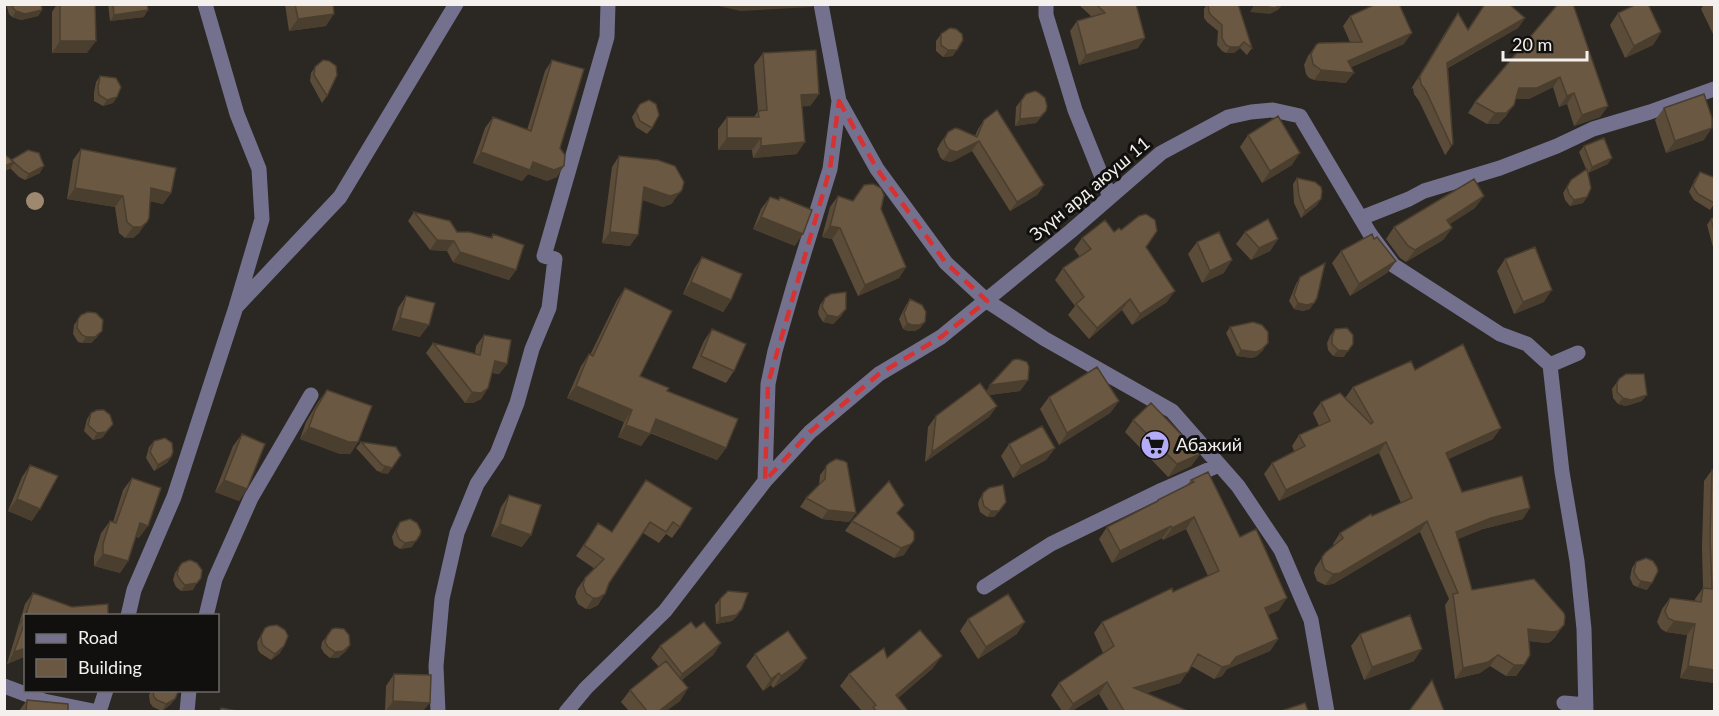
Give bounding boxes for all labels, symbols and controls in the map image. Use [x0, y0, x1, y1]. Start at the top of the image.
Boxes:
scale bar [1503, 24, 1587, 62]
text: 20 m [1512, 33, 1552, 55]
street label: Зүүн ард аюуш 11 [1025, 132, 1154, 245]
supermarket icon: Абажий [1139, 429, 1171, 461]
place label: Абажий [1176, 433, 1242, 455]
legend [24, 614, 219, 692]
text: Road [78, 626, 118, 648]
text: Building [78, 656, 142, 678]

